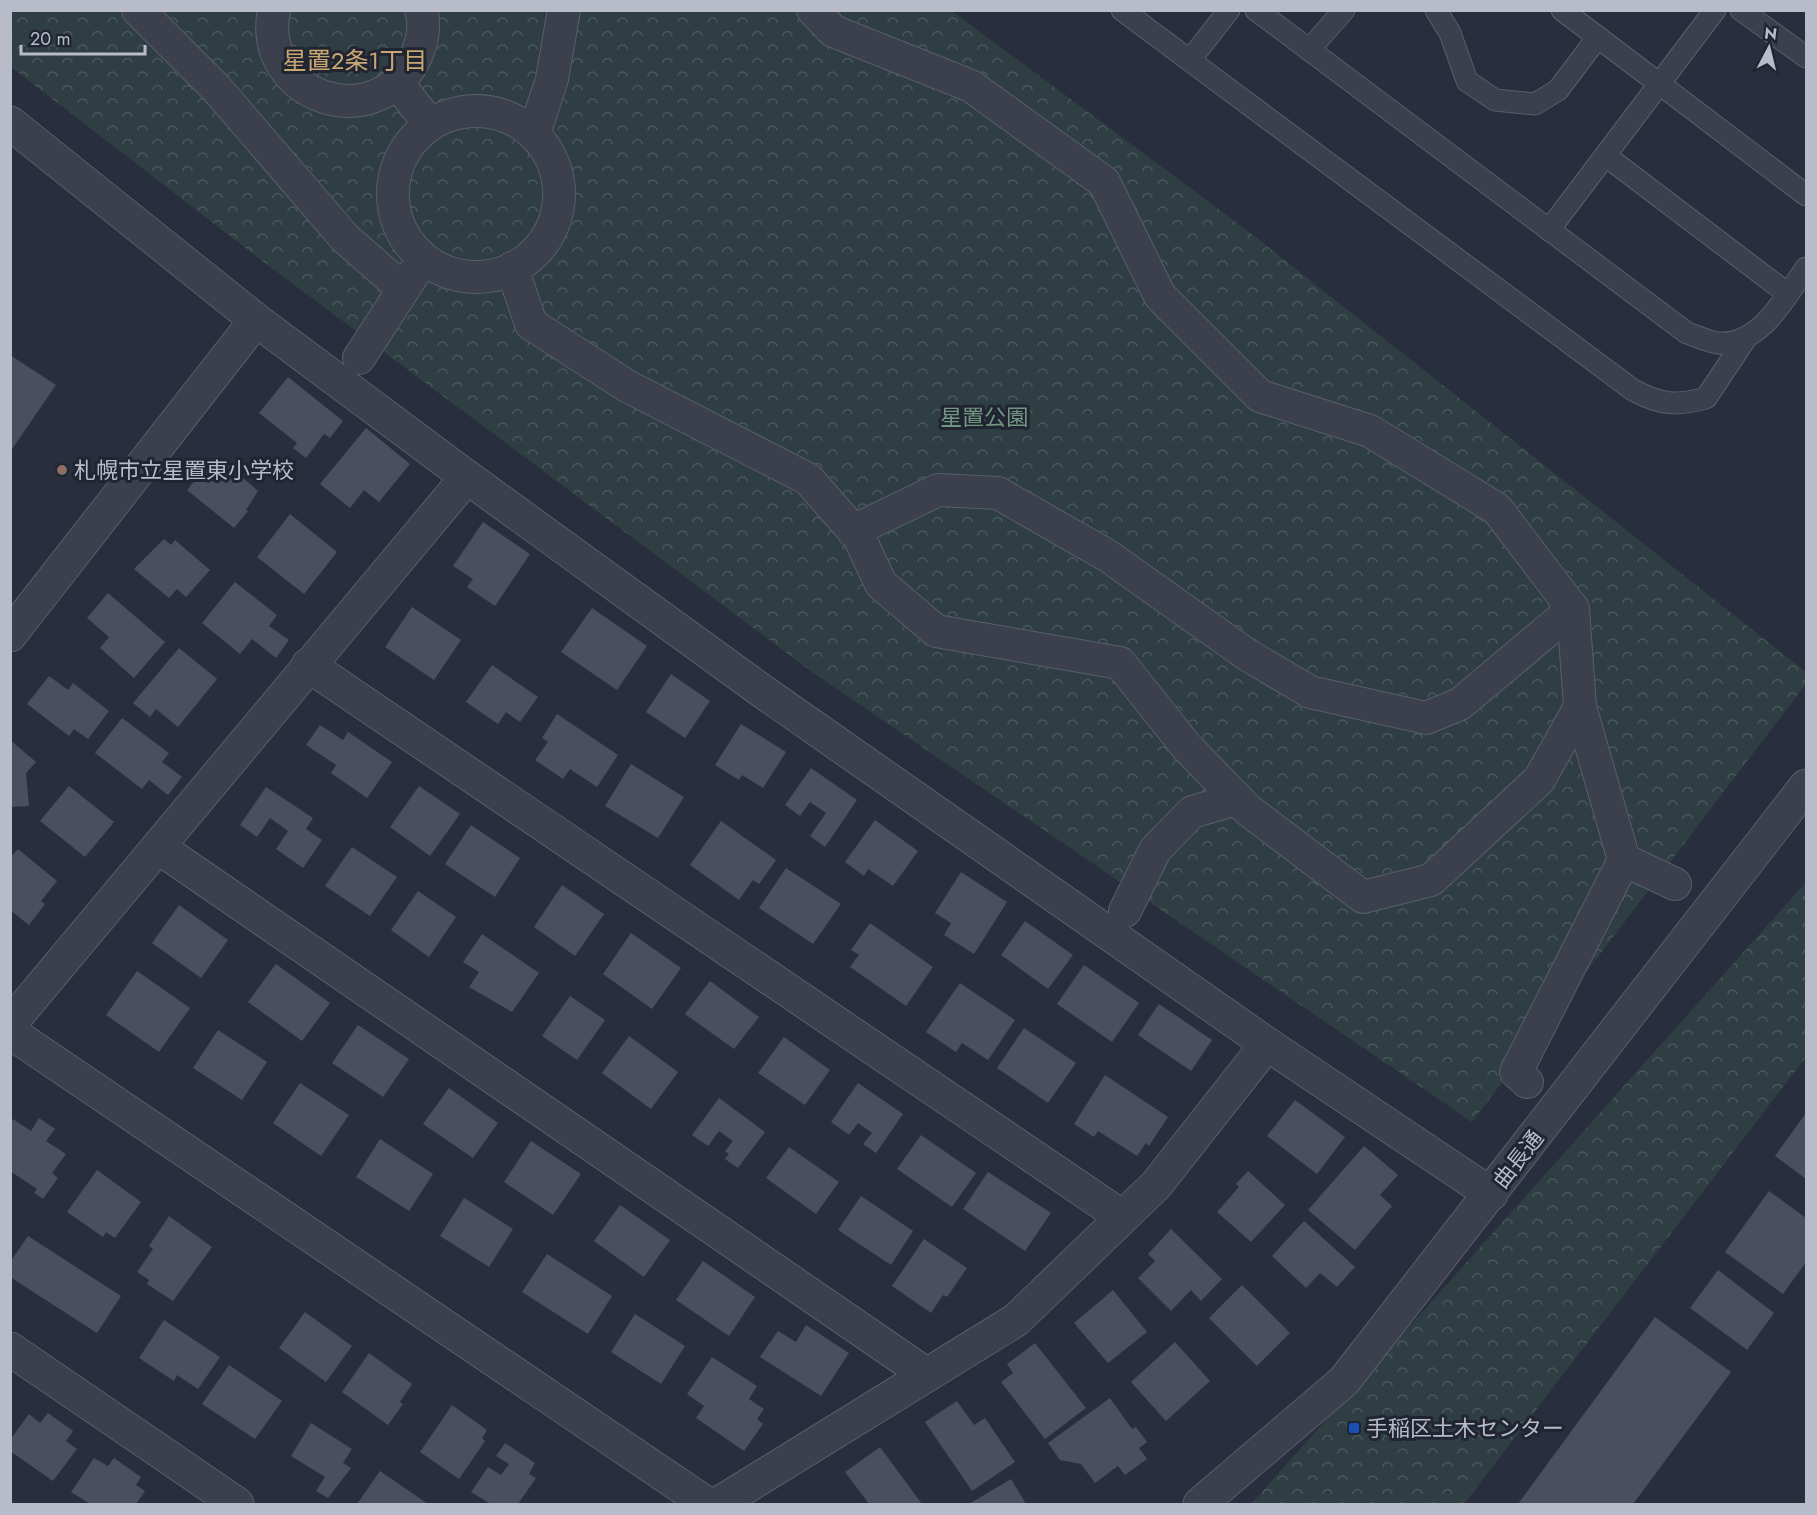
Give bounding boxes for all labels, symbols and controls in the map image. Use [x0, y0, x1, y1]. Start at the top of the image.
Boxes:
scale bar [21, 18, 146, 56]
north arrow [1739, 18, 1799, 78]
text: N [1763, 21, 1778, 46]
text: 20 m [30, 26, 70, 52]
district label: 星置2条1丁目 [283, 43, 427, 78]
park label: 星置公園 [940, 401, 1028, 433]
place label: 札幌市立星置東小学校 [74, 454, 294, 486]
marker: 札幌市立星置東小学校 [55, 463, 69, 477]
street label: 曲長通 [1485, 1123, 1551, 1195]
place label: 手稲区土木センター [1366, 1412, 1564, 1444]
marker: 手稲区土木センター [1347, 1421, 1361, 1435]

